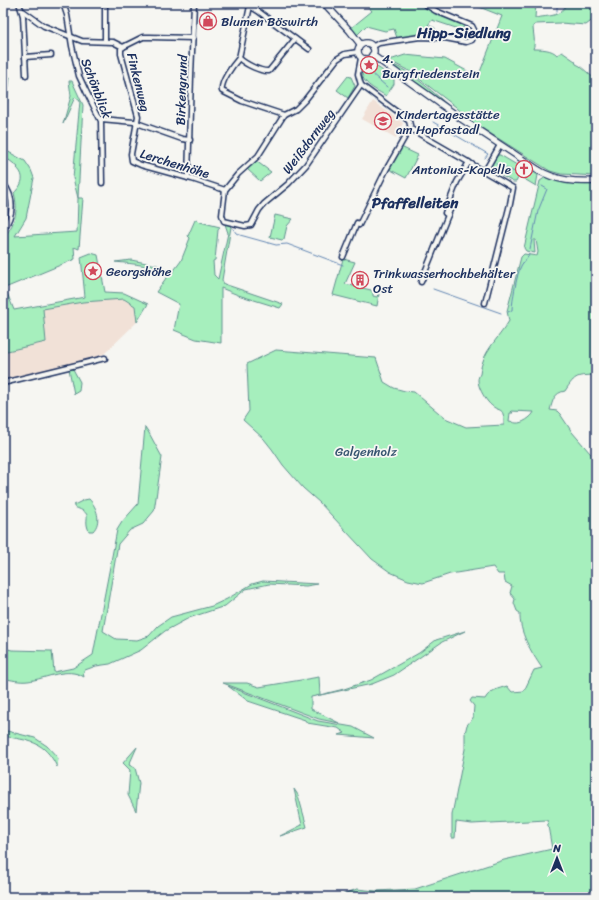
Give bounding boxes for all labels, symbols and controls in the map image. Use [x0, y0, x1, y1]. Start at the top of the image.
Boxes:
place label: Blumen Böswirth [221, 10, 318, 33]
shop icon: Blumen Böswirth [198, 11, 218, 31]
district label: Hipp-Siedlung [416, 20, 512, 46]
place label: 4. Burgfriedenstein [382, 47, 479, 85]
street label: Finkenweg [120, 50, 157, 114]
street label: Birkengrund [169, 53, 194, 126]
street label: Schönblick [75, 55, 119, 122]
place icon: 4. Burgfriedenstein [359, 55, 379, 75]
street label: Weißdornweg [276, 103, 341, 179]
place label: Kindertagesstätte am Hopfastadl [396, 103, 500, 141]
school or university icon: Kindertagesstätte am Hopfastadl [373, 111, 393, 131]
street label: Lerchenhöhe [137, 142, 212, 185]
place label: Antonius-Kapelle [411, 158, 511, 181]
church icon: Antonius-Kapelle [514, 159, 534, 179]
district label: Pfaffelleiten [372, 190, 459, 216]
place label: Georgshöhe [106, 260, 172, 283]
place icon: Georgshöhe [83, 261, 103, 281]
place label: Trinkwasserhochbehälter Ost [373, 262, 516, 300]
building icon: Trinkwasserhochbehälter Ost [350, 270, 370, 290]
park label: Galgenholz [335, 440, 398, 463]
north arrow [537, 838, 577, 878]
text: N [552, 839, 561, 858]

